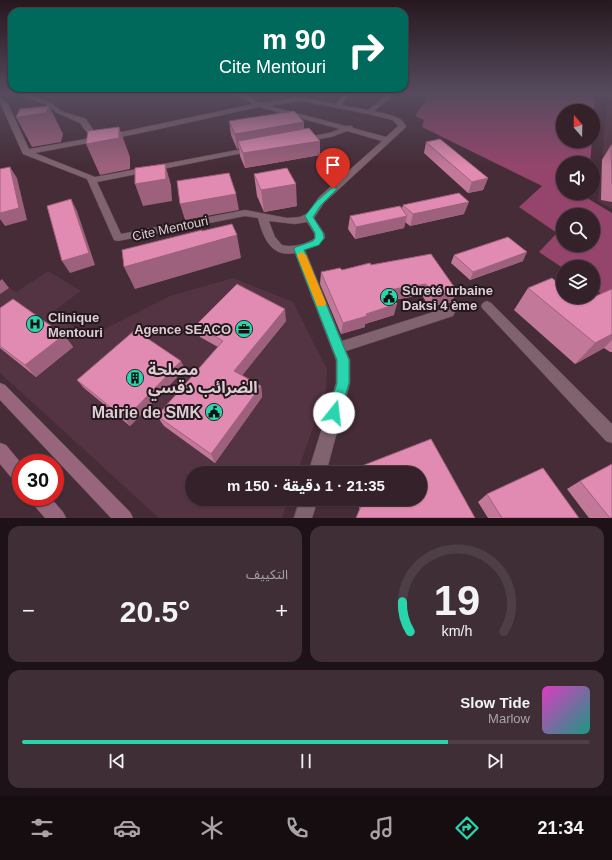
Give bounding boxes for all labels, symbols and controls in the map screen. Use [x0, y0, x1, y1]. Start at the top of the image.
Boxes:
text: 90 m [262, 24, 326, 55]
icon: right [340, 24, 392, 76]
text: Cite Mentouri [219, 57, 326, 77]
north arrow [556, 104, 600, 148]
map controls [556, 104, 600, 304]
pin [316, 148, 350, 189]
icon: arrive [322, 154, 344, 176]
button: sound [556, 156, 600, 200]
button: search [556, 208, 600, 252]
street label: Cite Mentouri [131, 213, 210, 244]
button: layers [556, 260, 600, 304]
place label: Sûreté urbaine Daksi 4 ème [402, 283, 493, 313]
public building icon: Sûreté urbaine Daksi 4 ème [379, 287, 399, 307]
place label: Clinique Mentouri [48, 310, 103, 340]
hospital icon: Clinique Mentouri [25, 314, 45, 334]
office icon: Agence SEACO [234, 319, 254, 339]
place label: Agence SEACO [134, 322, 231, 337]
place label: مصلحة الضرائب دقسي [148, 361, 258, 401]
building icon: مصلحة الضرائب دقسي [125, 368, 145, 388]
position arrow [313, 392, 355, 434]
public building icon: Mairie de SMK [204, 402, 224, 422]
place label: Mairie de SMK [92, 404, 201, 421]
speed limit sign: 30 [12, 454, 64, 506]
text: 21:35 · 1 دقيقة · 150 m [227, 477, 385, 494]
text: التكييف [246, 567, 288, 582]
text: 19 [434, 577, 480, 624]
text: 20.5° [120, 595, 190, 628]
text: − [22, 598, 35, 623]
text: + [275, 598, 288, 623]
text: km/h [442, 623, 473, 639]
text: Slow Tide [460, 694, 530, 711]
text: Marlow [488, 711, 530, 726]
icon: previous [106, 750, 128, 772]
icon: pause [295, 750, 317, 772]
icon: next [484, 750, 506, 772]
icon: filters [28, 814, 56, 842]
icon: car [113, 814, 141, 842]
icon: climate [198, 814, 226, 842]
icon: phone [283, 814, 311, 842]
icon: music [368, 814, 396, 842]
icon: directions [453, 814, 481, 842]
text: 21:34 [538, 818, 584, 838]

